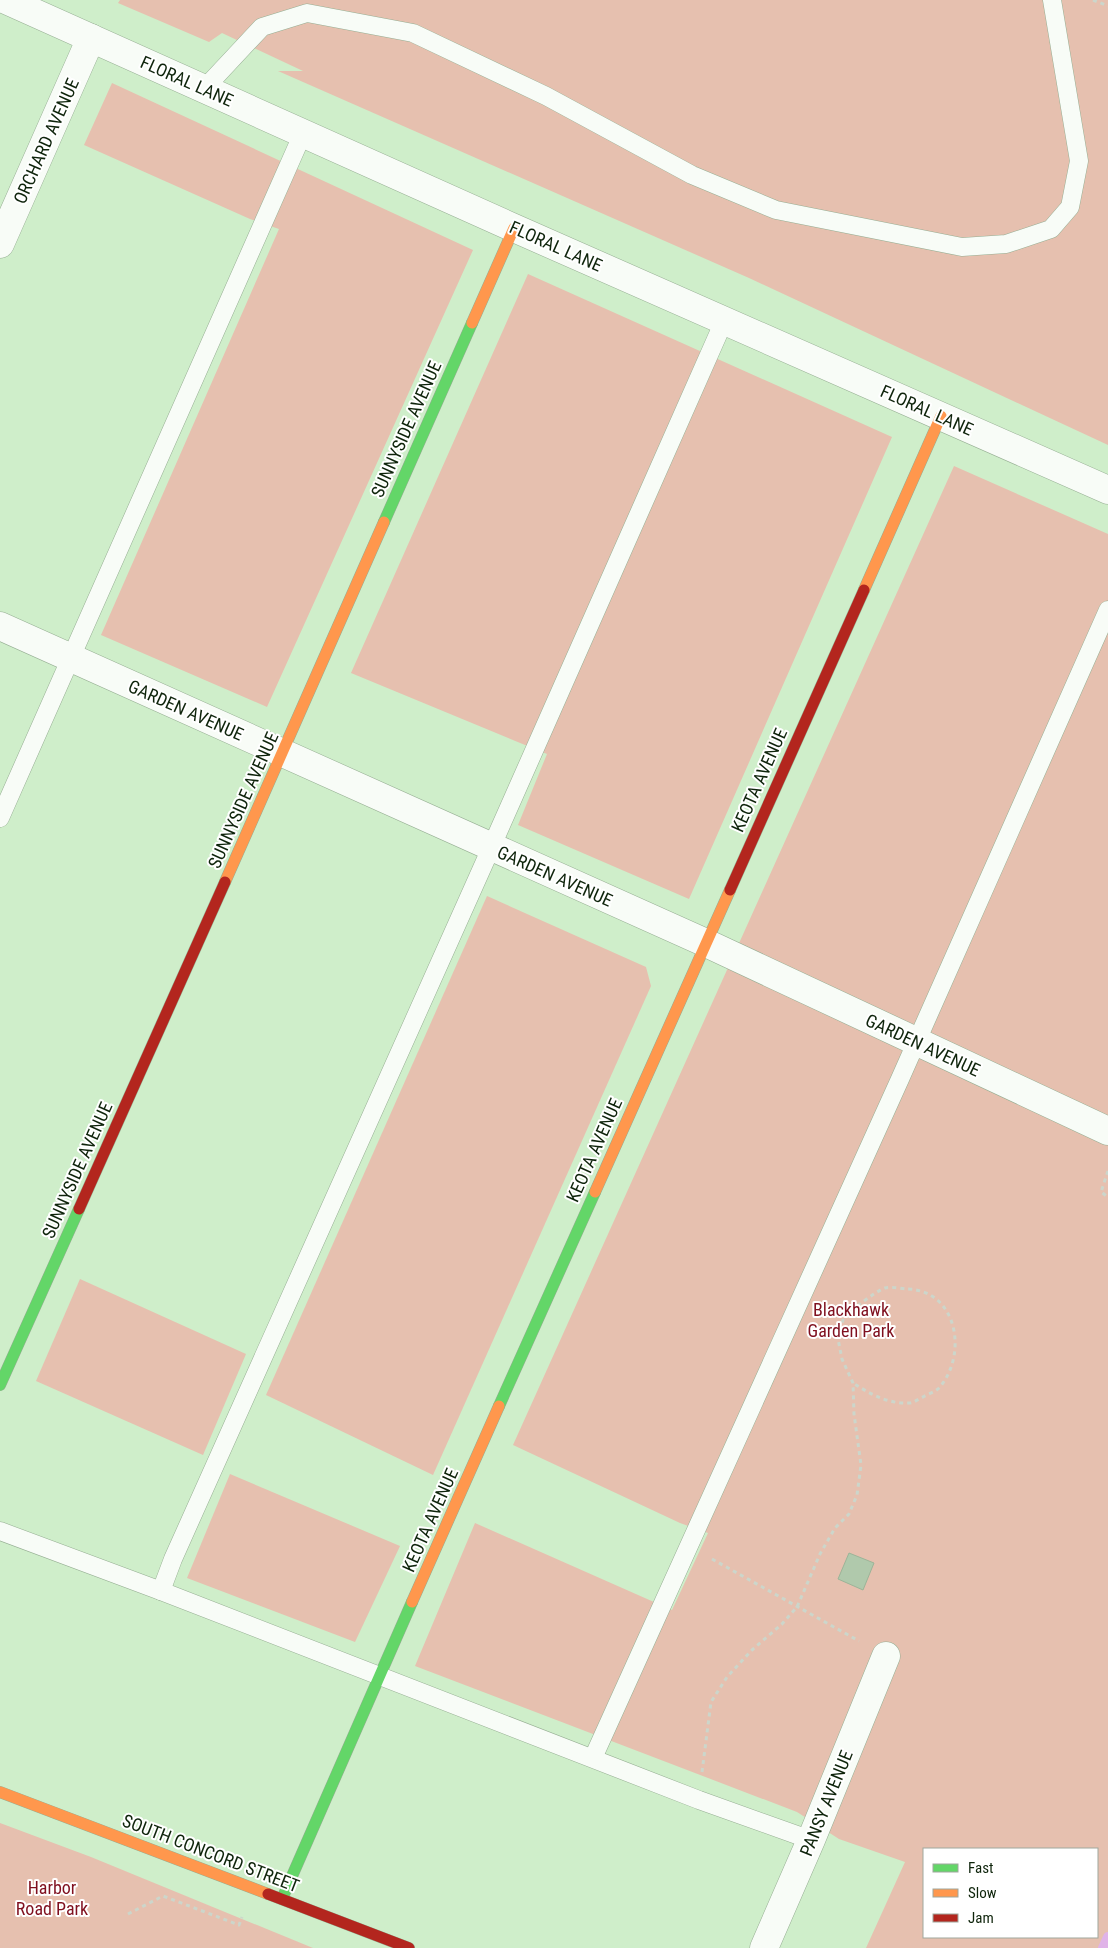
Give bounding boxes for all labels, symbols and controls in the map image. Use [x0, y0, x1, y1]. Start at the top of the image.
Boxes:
street label: FLORAL LANE [137, 51, 237, 111]
street label: ORCHARD AVENUE [9, 75, 83, 207]
street label: FLORAL LANE [506, 216, 606, 276]
street label: SUNNYSIDE AVENUE [367, 358, 445, 500]
street label: FLORAL LANE [877, 380, 977, 440]
street label: GARDEN AVENUE [125, 675, 247, 745]
street label: KEOTA AVENUE [727, 725, 791, 835]
street label: SUNNYSIDE AVENUE [204, 729, 282, 871]
street label: GARDEN AVENUE [494, 841, 616, 911]
street label: GARDEN AVENUE [862, 1009, 984, 1081]
street label: KEOTA AVENUE [562, 1095, 626, 1205]
street label: SUNNYSIDE AVENUE [38, 1099, 116, 1241]
park label: Blackhawk Garden Park [808, 1299, 894, 1341]
street label: KEOTA AVENUE [398, 1465, 462, 1575]
street label: PANSY AVENUE [795, 1747, 857, 1859]
street label: SOUTH CONCORD STREET [120, 1810, 302, 1896]
legend [923, 1848, 1098, 1938]
text: Fast [968, 1859, 993, 1877]
park label: Harbor Road Park [16, 1877, 88, 1919]
text: Slow [968, 1884, 997, 1902]
text: Jam [968, 1909, 994, 1927]

